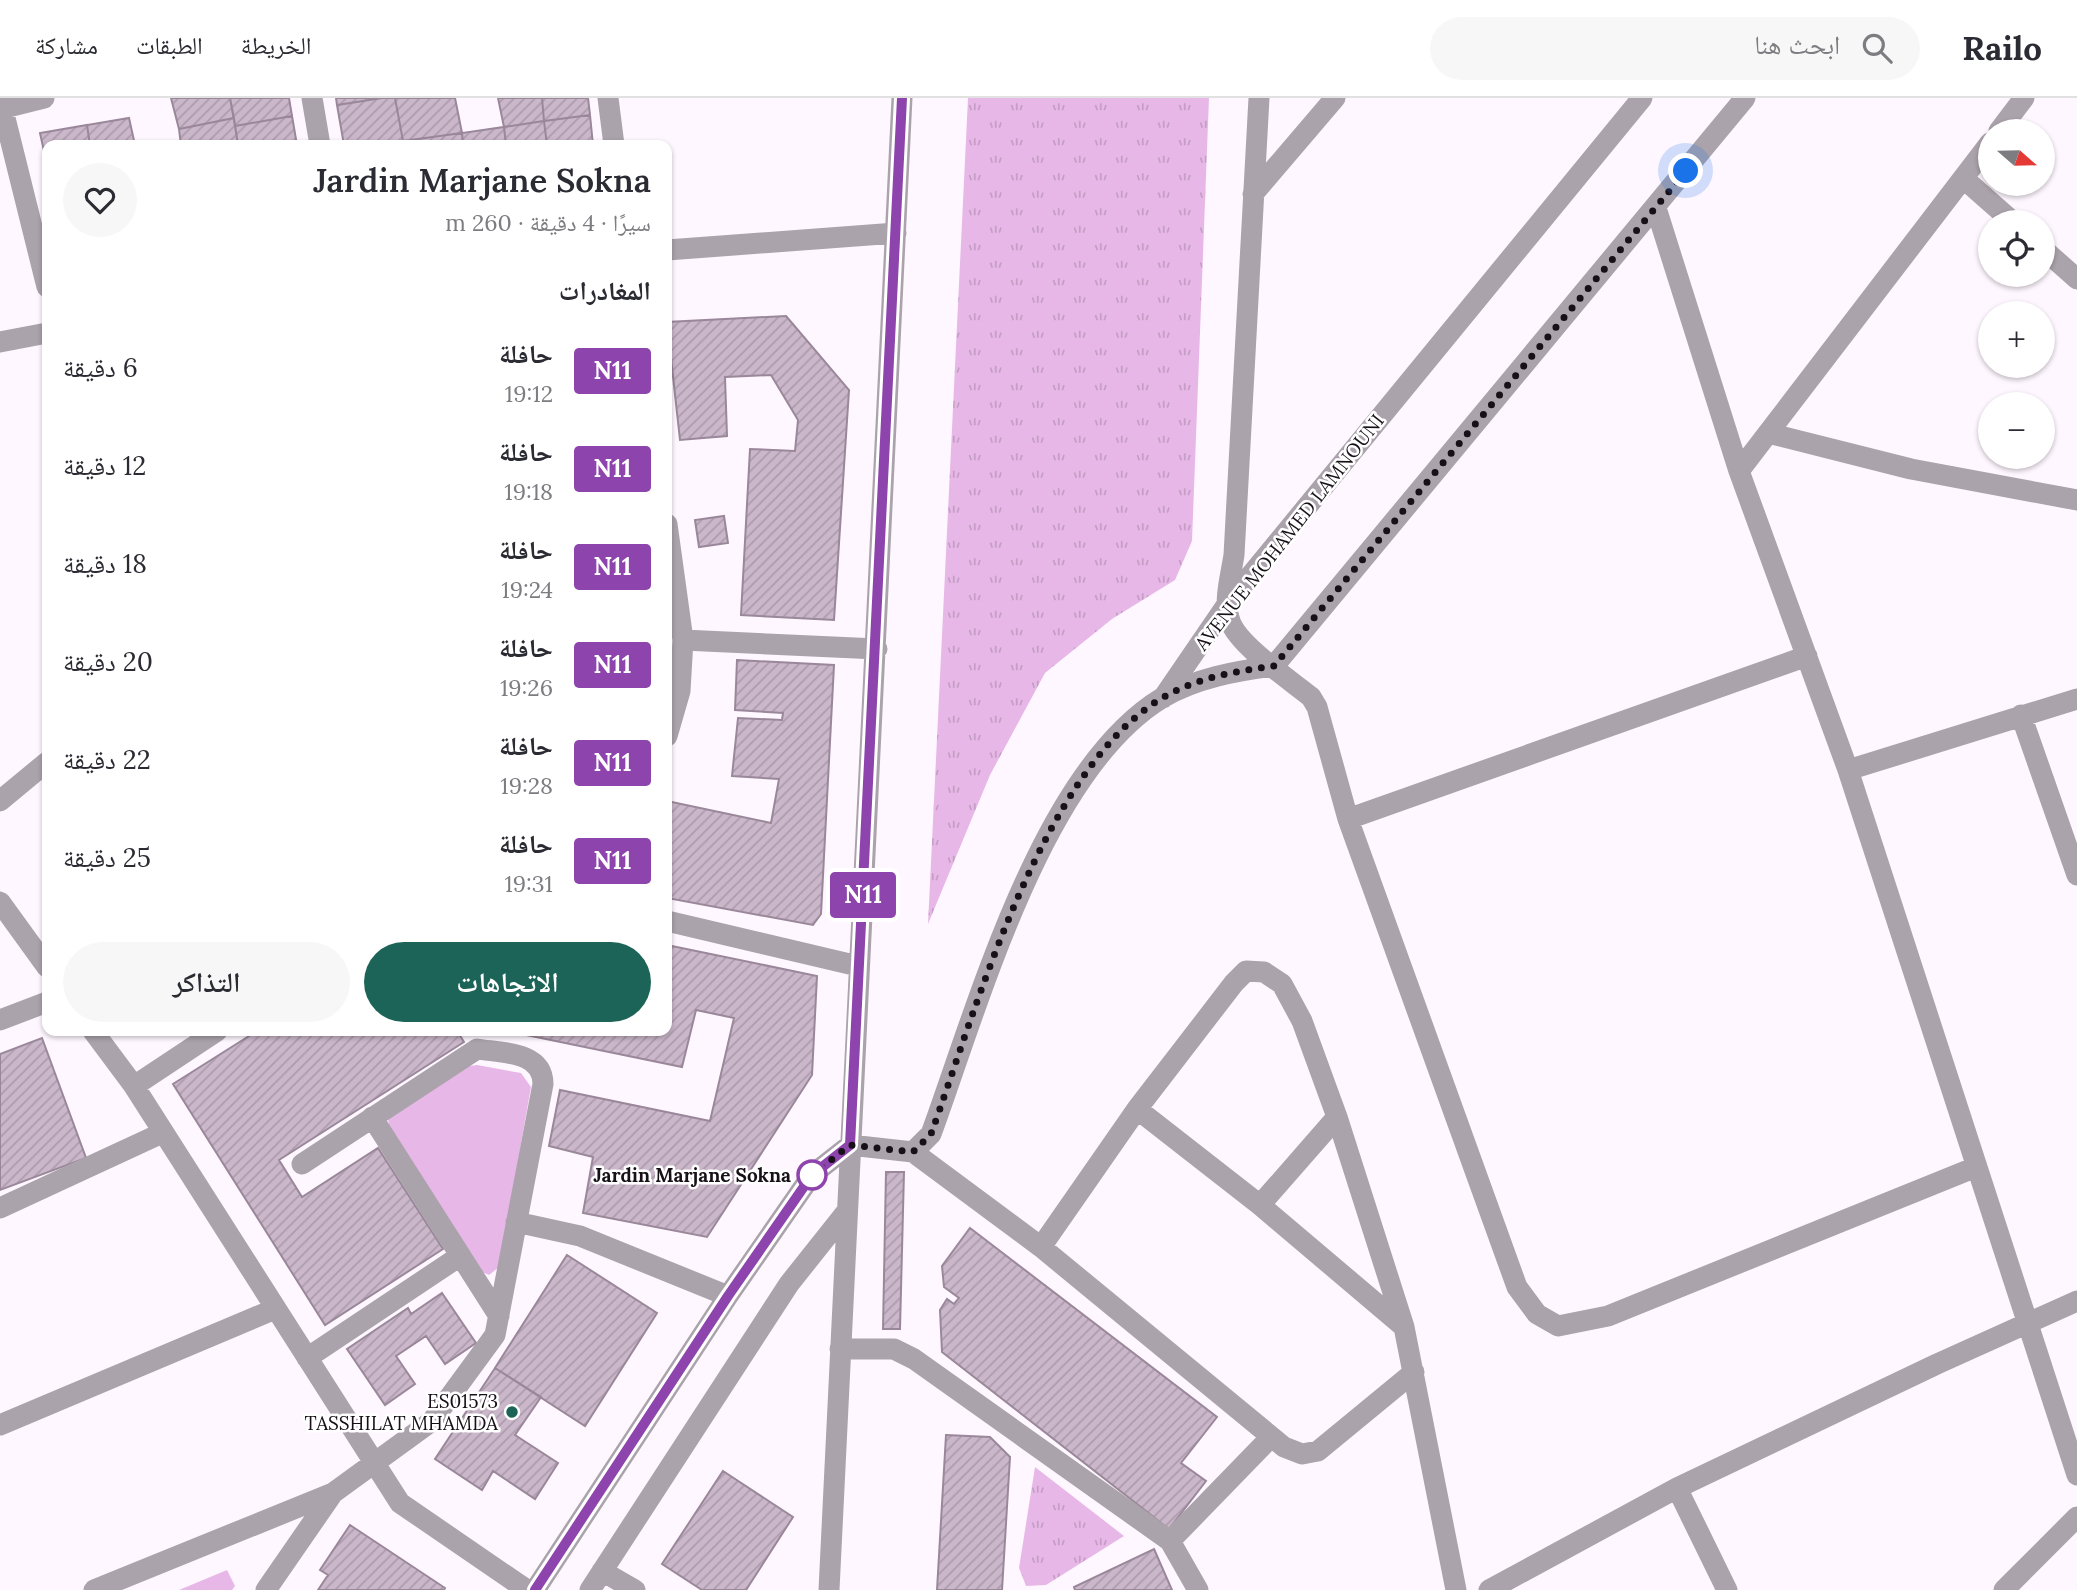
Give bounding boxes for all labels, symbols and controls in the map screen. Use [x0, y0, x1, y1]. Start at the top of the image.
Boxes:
search box [1430, 17, 1920, 80]
text: Railo [1962, 27, 2042, 69]
text: ابحث هنا [1754, 28, 1840, 61]
icon: search [1858, 29, 1896, 67]
text: مشاركة [35, 30, 98, 61]
text: الطبقات [136, 30, 203, 61]
text: الخريطة [241, 30, 311, 61]
north arrow [1978, 119, 2054, 196]
map controls [1978, 119, 2055, 469]
your location [1668, 153, 1703, 188]
text: Jardin Marjane Sokna [313, 159, 651, 201]
button: heart [63, 163, 137, 237]
text: سيرًا · 4 دقيقة · 260 m [445, 208, 651, 237]
button: locate [1978, 210, 2055, 287]
text: المغادرات [559, 274, 651, 307]
button: + [1978, 301, 2055, 378]
text: حافلة [499, 337, 553, 370]
text: 6 دقيقة [63, 351, 138, 384]
text: N11 [593, 355, 632, 386]
text: 19:12 [505, 379, 553, 408]
button: − [1978, 392, 2055, 469]
street label: AVENUE MOHAMED LAMNOUNI [1189, 409, 1389, 656]
text: حافلة [499, 435, 553, 468]
text: 12 دقيقة [63, 449, 146, 482]
text: N11 [593, 453, 632, 484]
text: 19:18 [504, 477, 553, 506]
text: حافلة [499, 533, 553, 566]
text: 18 دقيقة [63, 547, 147, 580]
text: N11 [593, 551, 632, 582]
text: 19:24 [501, 575, 553, 604]
text: حافلة [499, 631, 553, 664]
text: 20 دقيقة [63, 645, 153, 678]
text: N11 [593, 649, 632, 680]
text: 19:26 [500, 673, 553, 702]
text: حافلة [499, 729, 553, 762]
text: 22 دقيقة [63, 743, 151, 776]
text: N11 [593, 747, 632, 778]
text: 19:28 [500, 771, 553, 800]
text: حافلة [499, 827, 553, 860]
text: 25 دقيقة [63, 841, 151, 874]
text: N11 [593, 845, 632, 876]
text: 19:31 [504, 869, 553, 898]
line badge: N11 [823, 872, 903, 918]
text: N11 [844, 879, 882, 910]
button: التذاكر [63, 942, 350, 1022]
button: الاتجاهات [364, 942, 651, 1022]
marker: Jardin Marjane Sokna [797, 1160, 827, 1190]
place label: Jardin Marjane Sokna [594, 1163, 791, 1187]
place label: ES01573 TASSHILAT MHAMDA [304, 1389, 499, 1435]
marker: ES01573 TASSHILAT MHAMDA [504, 1404, 520, 1420]

